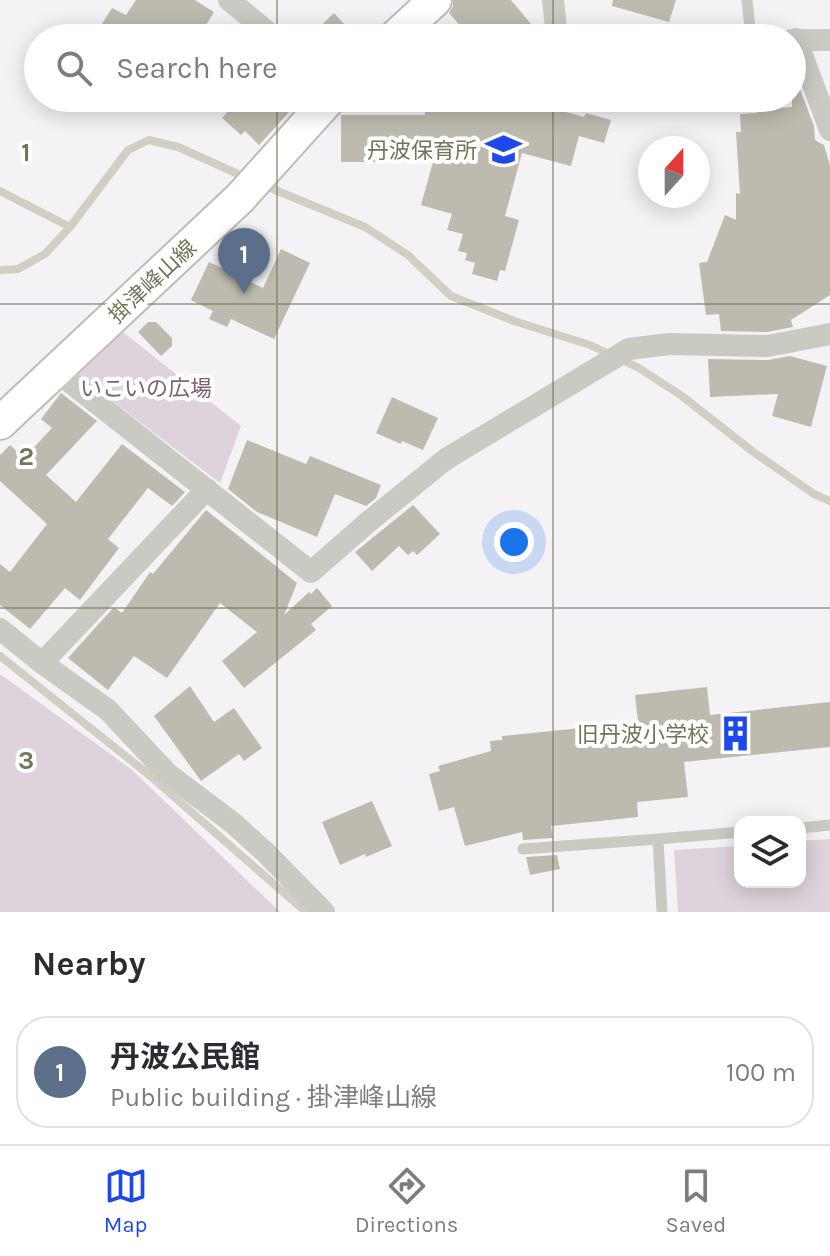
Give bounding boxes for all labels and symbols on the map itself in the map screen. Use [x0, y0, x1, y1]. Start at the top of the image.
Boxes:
school or university icon: 丹波保育所 [484, 131, 522, 169]
north arrow [638, 136, 710, 208]
text: 1 [21, 137, 31, 168]
place label: 丹波保育所 [367, 138, 477, 164]
pin: 1 [218, 228, 270, 294]
street label: 掛津峰山線 [104, 235, 202, 329]
park label: いこいの広場 [80, 376, 212, 402]
text: 2 [18, 441, 34, 472]
your location [494, 522, 534, 562]
building icon: 旧丹波小学校 [716, 715, 754, 753]
place label: 旧丹波小学校 [577, 722, 709, 748]
text: 3 [18, 745, 34, 776]

